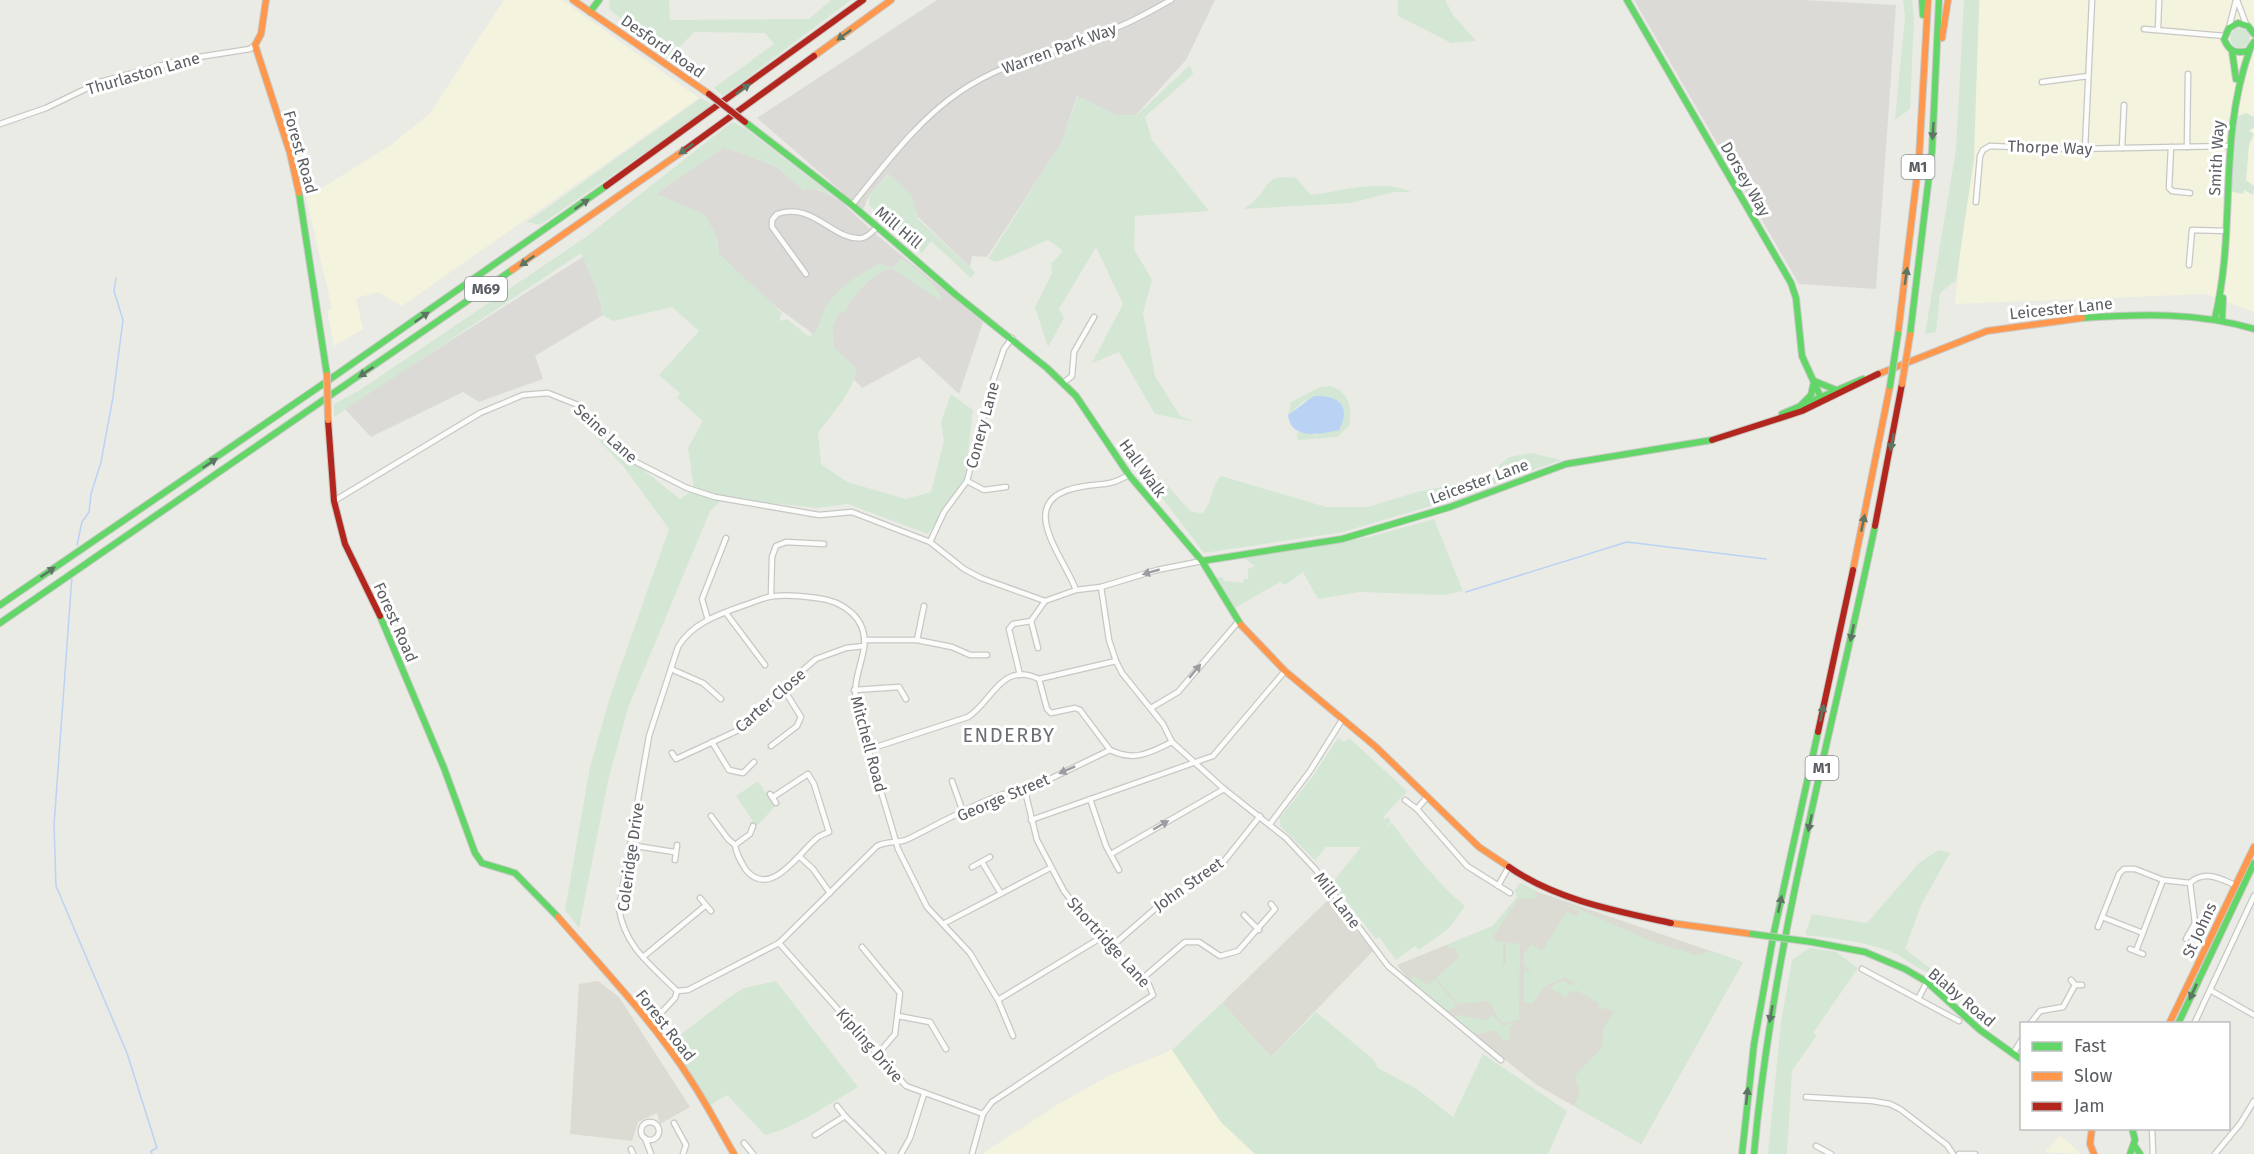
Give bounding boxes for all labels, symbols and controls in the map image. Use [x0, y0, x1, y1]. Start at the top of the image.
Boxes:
street label: Desford Road [617, 11, 708, 82]
street label: Warren Park Way [999, 19, 1119, 78]
one-way arrow [837, 29, 853, 41]
street label: Thurlaston Lane [84, 48, 202, 99]
one-way arrow [735, 83, 750, 95]
street label: Forest Road [280, 108, 321, 196]
street label: Smith Way [2205, 120, 2228, 196]
one-way arrow [1928, 121, 1938, 140]
street label: Thorpe Way [2007, 137, 2093, 158]
street label: Dorsey Way [1717, 139, 1775, 220]
one-way arrow [679, 143, 695, 155]
road number: M1 [1902, 155, 1934, 179]
one-way arrow [573, 198, 589, 210]
street label: Mill Hill [871, 202, 926, 253]
one-way arrow [519, 255, 535, 267]
one-way arrow [1902, 267, 1911, 286]
road number: M69 [465, 277, 507, 301]
street label: Leicester Lane [2009, 294, 2114, 323]
one-way arrow [414, 311, 430, 323]
one-way arrow [359, 366, 375, 378]
street label: Conery Lane [962, 380, 1003, 471]
street label: Seine Lane [570, 400, 641, 467]
one-way arrow [1887, 433, 1896, 452]
street label: Hall Walk [1115, 436, 1171, 502]
street label: Leicester Lane [1427, 455, 1531, 508]
one-way arrow [202, 458, 218, 469]
one-way arrow [1859, 513, 1868, 532]
one-way arrow [40, 566, 56, 578]
one-way arrow [1142, 568, 1160, 577]
street label: Forest Road [369, 579, 422, 665]
one-way arrow [1847, 623, 1856, 642]
one-way arrow [1189, 663, 1202, 679]
street label: Carter Close [731, 665, 810, 736]
street label: Mitchell Road [847, 694, 890, 794]
one-way arrow [1817, 704, 1827, 722]
district label: ENDERBY [962, 723, 1056, 747]
road number: M1 [1806, 756, 1838, 780]
one-way arrow [1057, 765, 1075, 775]
street label: George Street [954, 769, 1052, 825]
street label: Coleridge Drive [613, 801, 648, 913]
one-way arrow [1805, 814, 1814, 833]
one-way arrow [1153, 820, 1170, 830]
street label: John Street [1150, 853, 1227, 915]
street label: Mill Lane [1310, 869, 1365, 932]
street label: Shortridge Lane [1063, 893, 1154, 992]
one-way arrow [1776, 894, 1785, 913]
street label: St Johns [2178, 899, 2221, 961]
street label: Blaby Road [1924, 964, 1999, 1031]
one-way arrow [2188, 984, 2197, 1001]
street label: Forest Road [632, 986, 699, 1065]
street label: Kipling Drive [832, 1004, 907, 1086]
one-way arrow [1766, 1005, 1775, 1024]
legend [2020, 1022, 2230, 1130]
text: Fast [2074, 1035, 2107, 1057]
text: Slow [2074, 1065, 2113, 1087]
one-way arrow [1742, 1086, 1752, 1105]
text: Jam [2074, 1095, 2105, 1117]

